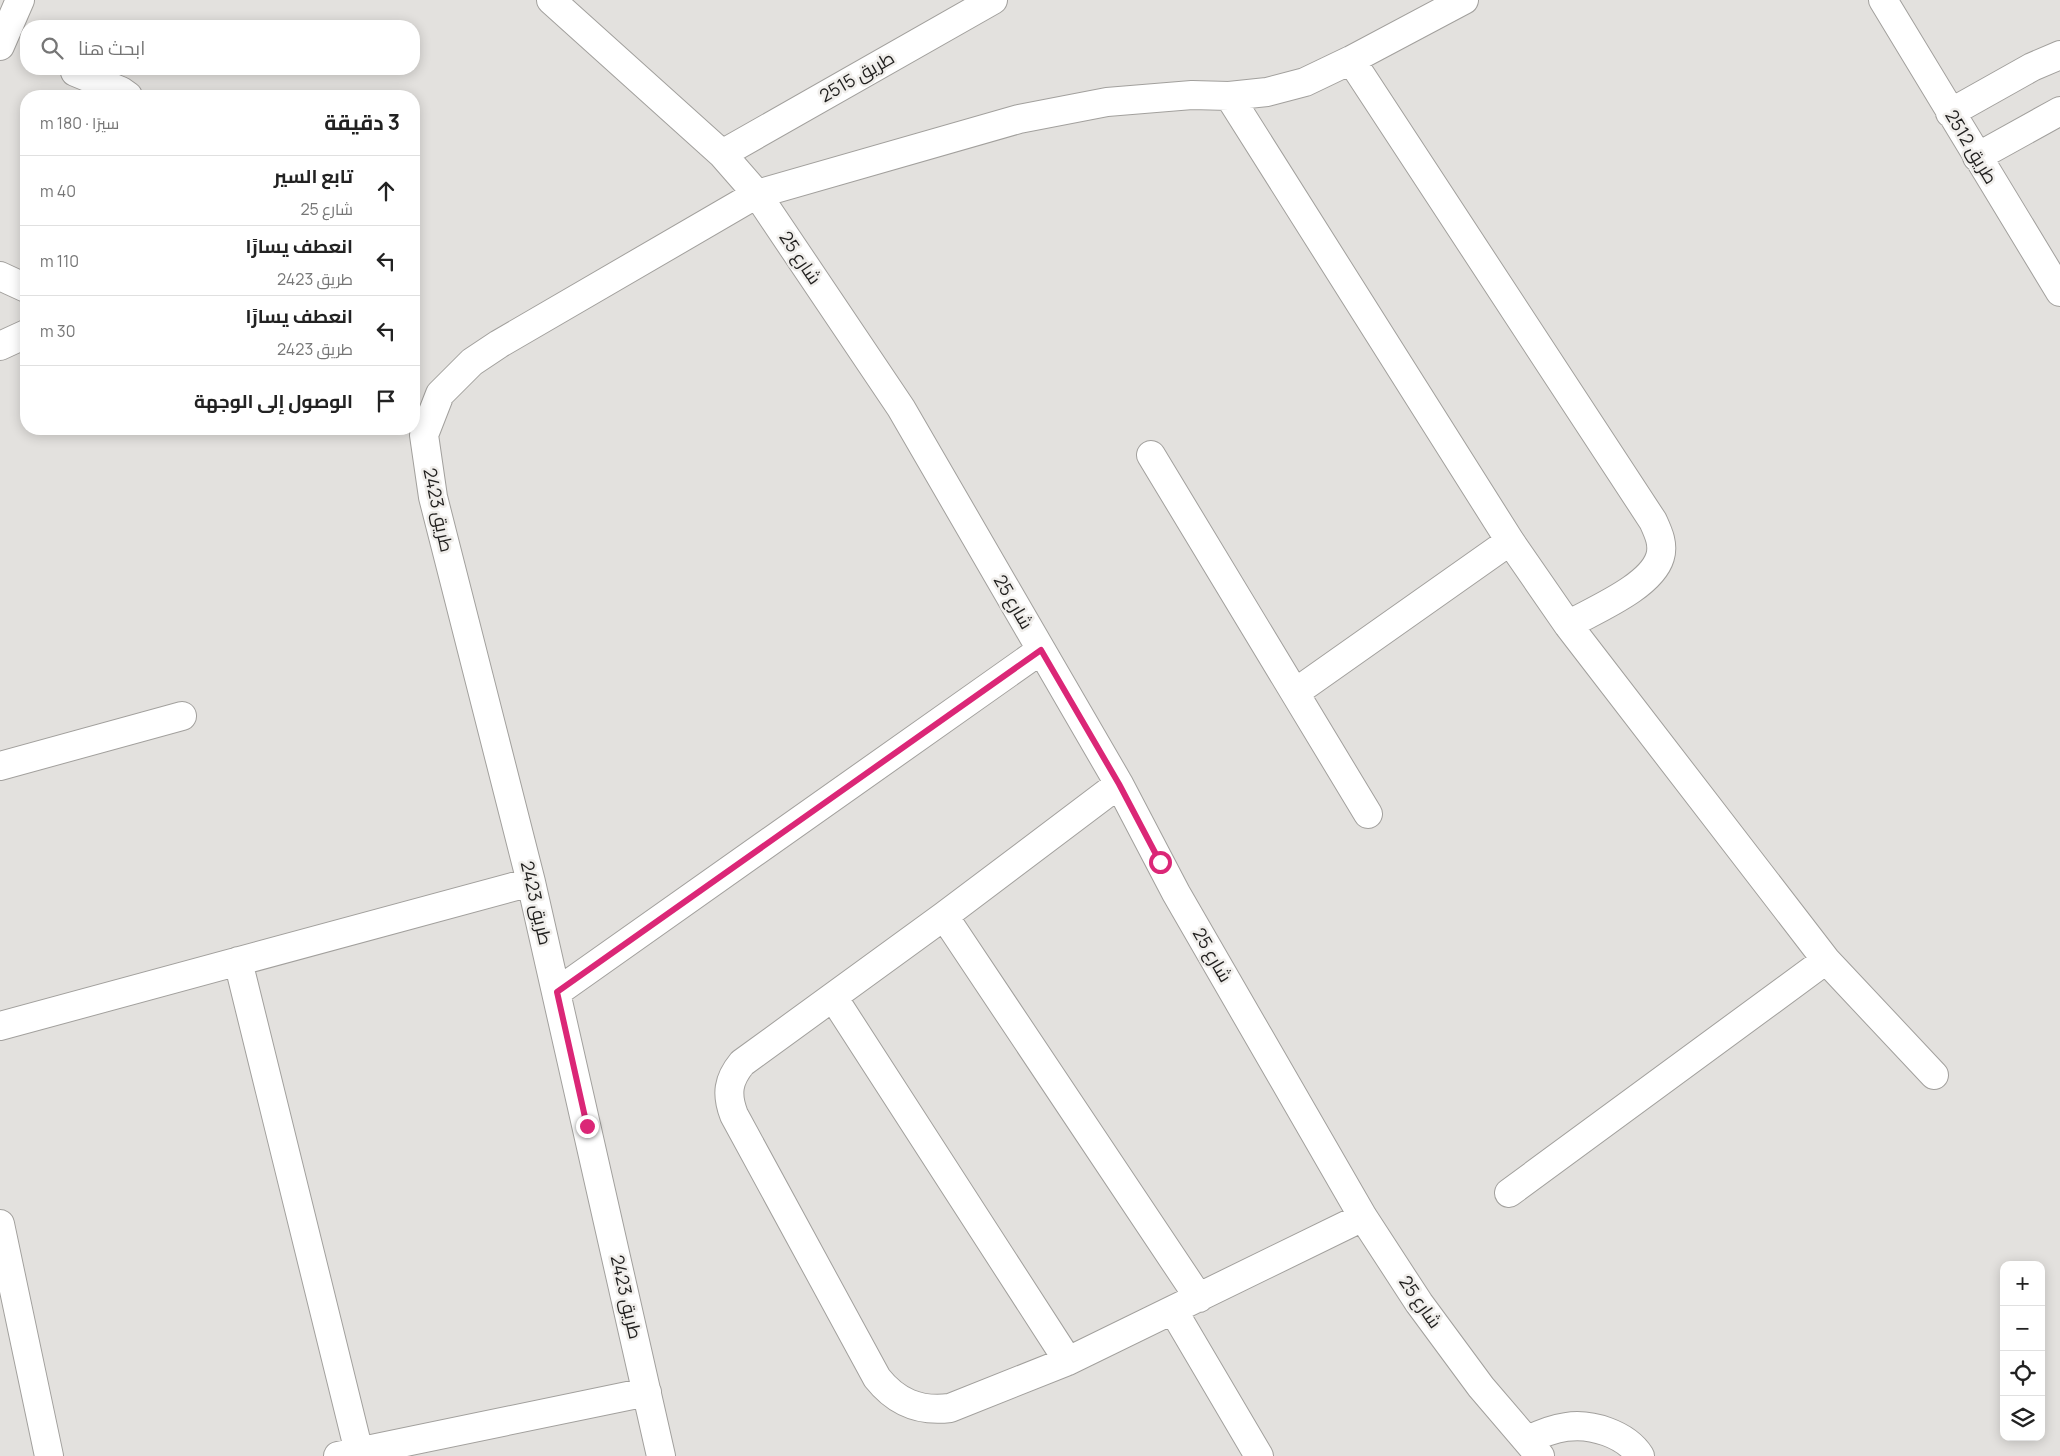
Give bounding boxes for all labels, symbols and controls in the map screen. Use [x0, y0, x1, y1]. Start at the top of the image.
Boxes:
search box [20, 20, 420, 75]
icon: search [38, 34, 66, 62]
text: ابحث هنا [78, 35, 145, 61]
street label: طريق 2515 [815, 45, 899, 108]
street label: طريق 2512 [1939, 105, 2003, 189]
text: 3 دقيقة [324, 108, 400, 136]
text: سيرًا · 180 m [40, 112, 119, 134]
text: تابع السير [274, 163, 353, 189]
icon: ahead [372, 177, 400, 205]
text: 40 m [40, 180, 76, 202]
text: شارع 25 [300, 198, 353, 220]
street label: شارع 25 [774, 226, 827, 289]
text: انعطف يسارًا [246, 233, 353, 259]
icon: left [372, 247, 400, 275]
text: 110 m [40, 250, 79, 272]
text: طريق 2423 [277, 268, 353, 290]
text: انعطف يسارًا [246, 303, 353, 329]
icon: left [372, 317, 400, 345]
text: 30 m [40, 320, 75, 342]
text: طريق 2423 [277, 338, 353, 360]
icon: arrive [372, 387, 400, 415]
text: الوصول إلى الوجهة [194, 388, 353, 414]
street label: طريق 2423 [417, 465, 460, 554]
street label: شارع 25 [988, 570, 1039, 634]
route start [1149, 851, 1172, 874]
street label: طريق 2423 [515, 858, 558, 947]
street label: شارع 25 [1187, 923, 1238, 987]
route end [576, 1115, 599, 1138]
street label: طريق 2423 [605, 1252, 648, 1341]
map controls [2000, 1261, 2045, 1441]
button: + [2000, 1261, 2045, 1306]
street label: شارع 25 [1393, 1270, 1448, 1333]
button: − [2000, 1306, 2045, 1351]
button: locate [2000, 1351, 2045, 1396]
button: layers [2000, 1396, 2045, 1441]

